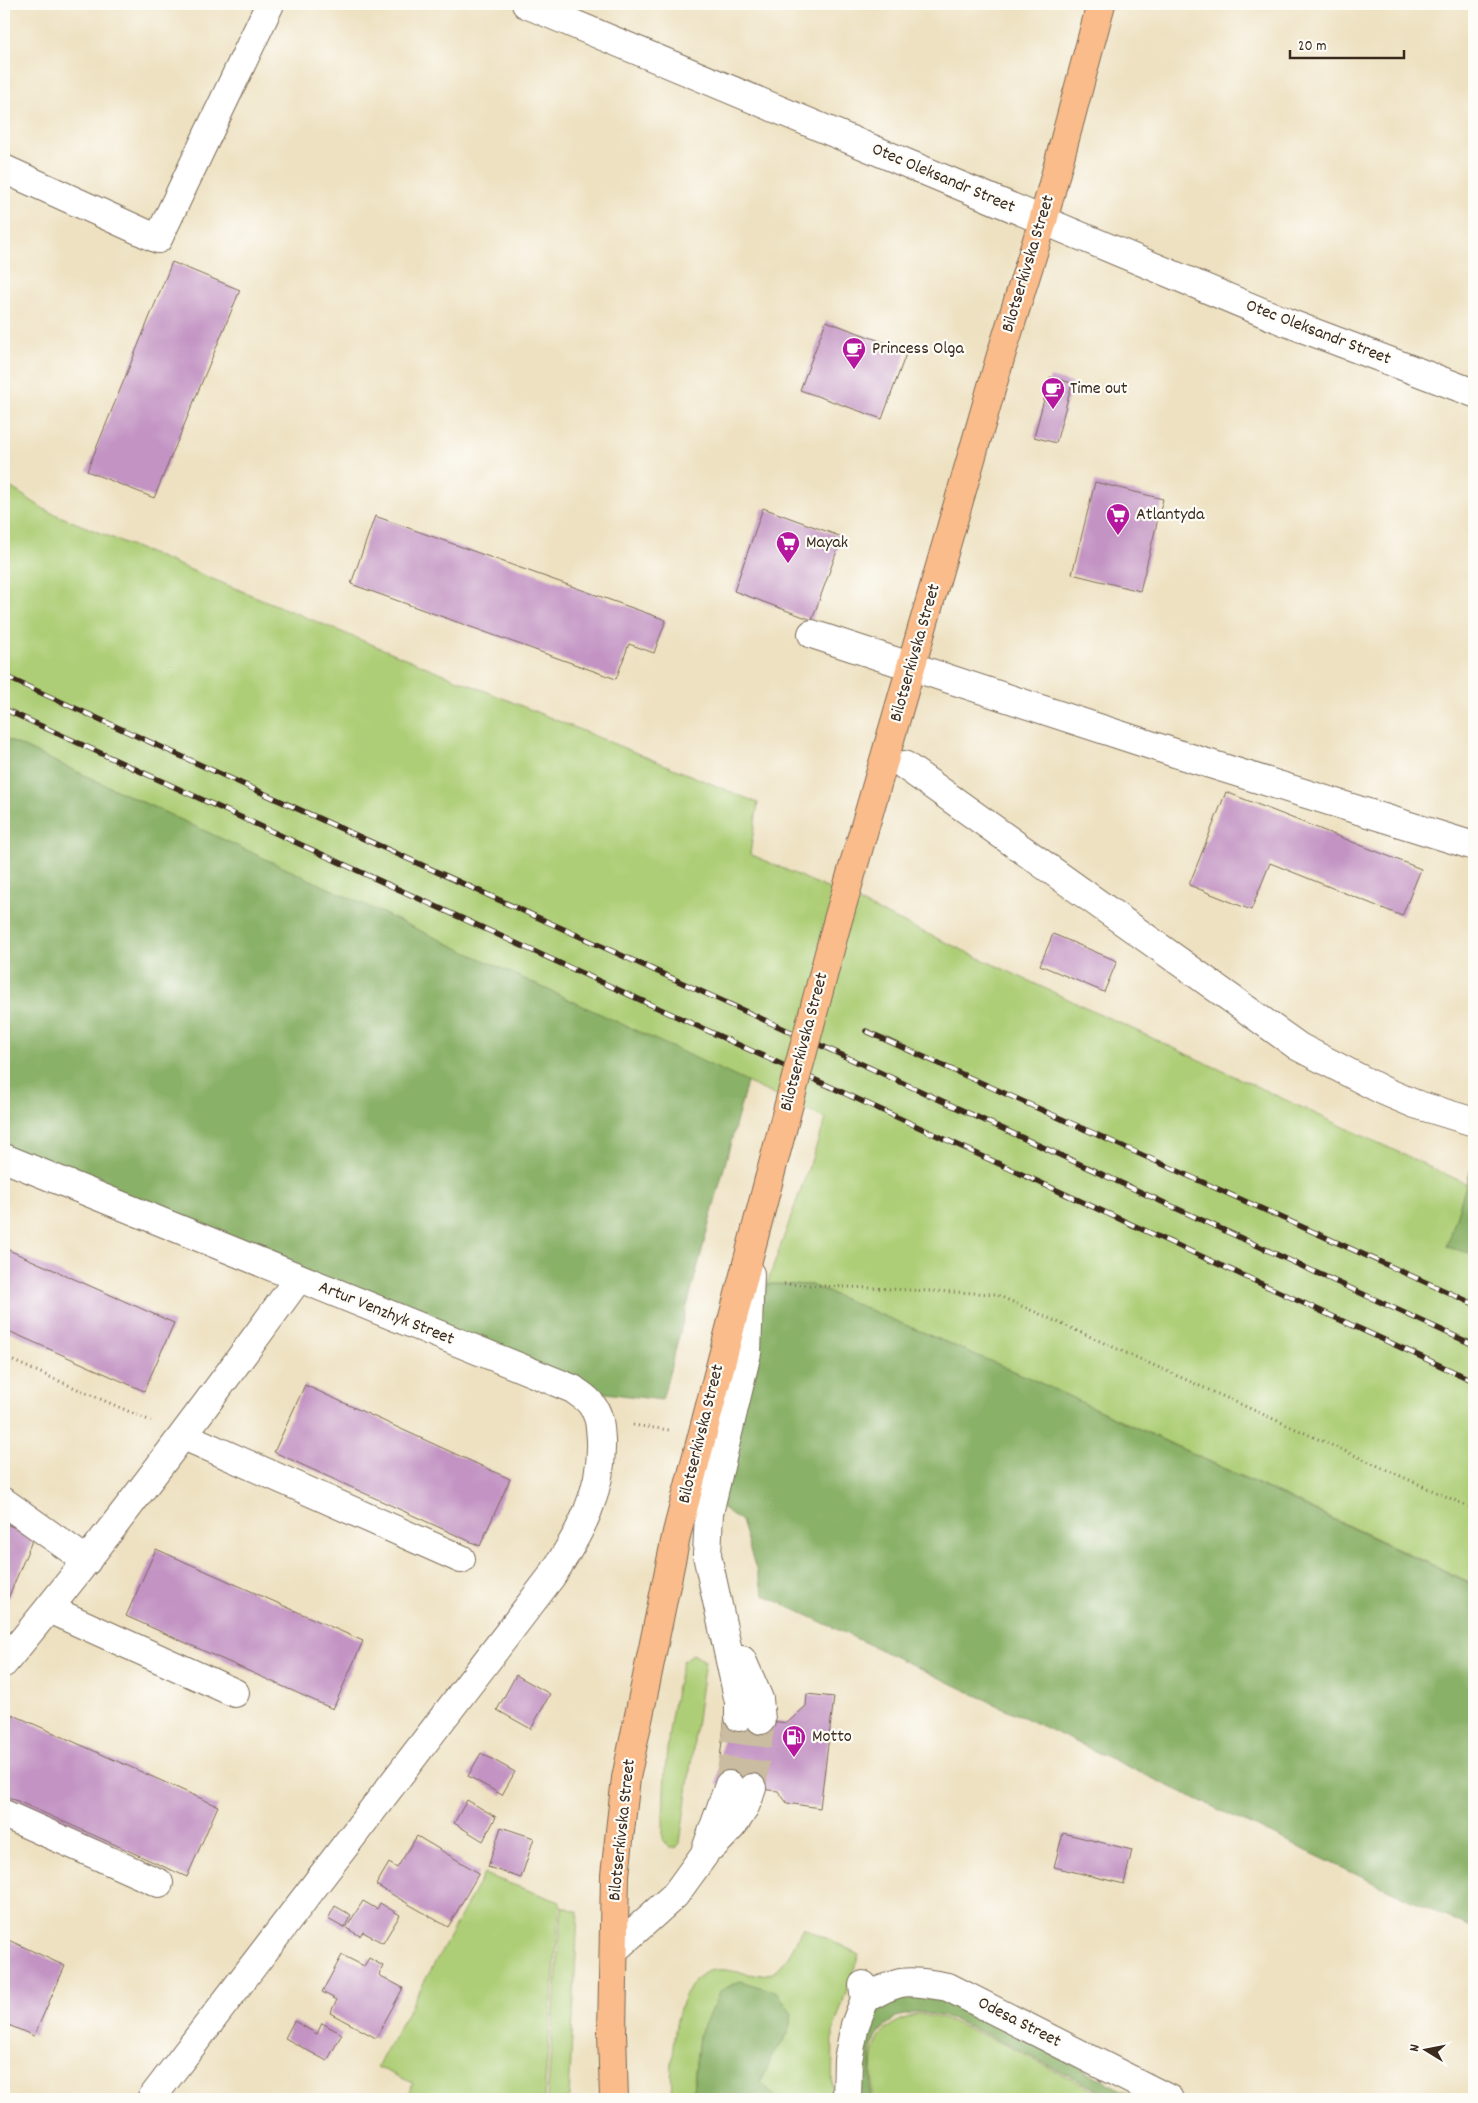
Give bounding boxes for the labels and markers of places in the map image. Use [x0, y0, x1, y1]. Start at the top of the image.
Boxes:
cafe icon: Princess Olga [841, 336, 867, 370]
place label: Princess Olga [872, 337, 964, 362]
cafe icon: Time out [1040, 376, 1066, 410]
place label: Time out [1070, 377, 1128, 402]
supermarket icon: Atlantyda [1105, 502, 1131, 536]
place label: Atlantyda [1136, 503, 1205, 528]
supermarket icon: Mayak [775, 530, 801, 564]
place label: Mayak [806, 531, 848, 556]
fuel station icon: Motto [781, 1724, 807, 1758]
place label: Motto [812, 1725, 852, 1750]

